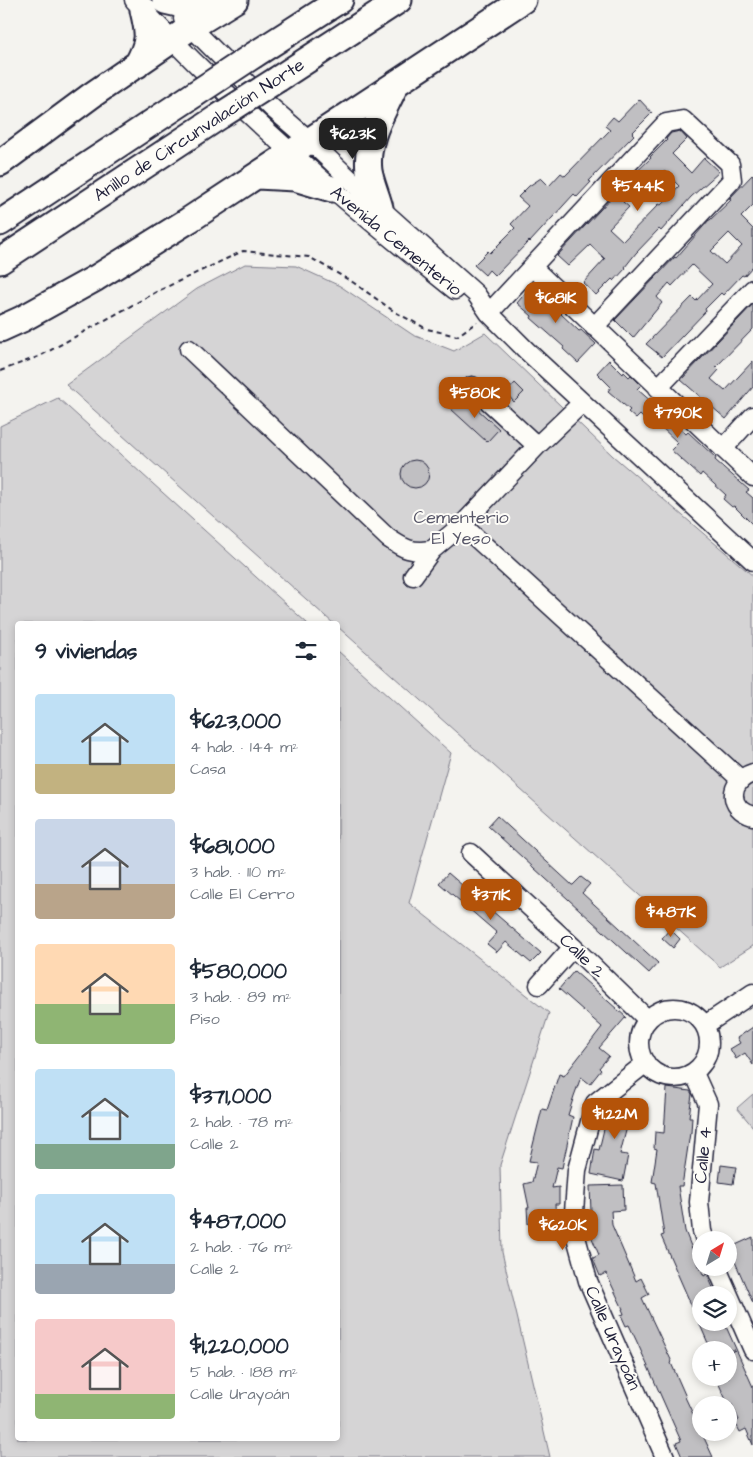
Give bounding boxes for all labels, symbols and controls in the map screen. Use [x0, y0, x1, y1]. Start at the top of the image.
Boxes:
street label: Anillo de Circunvalación Norte [89, 52, 309, 208]
pin: $623K [318, 118, 388, 160]
text: $623K [330, 123, 376, 145]
pin: $544K [603, 170, 673, 212]
text: $544K [612, 175, 664, 197]
street label: Avenida Cementerio [325, 180, 467, 302]
pin: $681K [521, 282, 591, 324]
text: $681K [535, 287, 577, 309]
pin: $580K [440, 376, 510, 419]
text: $580K [450, 382, 500, 404]
pin: $790K [643, 396, 713, 439]
text: $790K [654, 402, 702, 424]
park label: Cementerio El Yeso [413, 505, 509, 551]
text: 9 viviendas [35, 637, 137, 666]
icon: filters [292, 637, 320, 665]
text: $623,000 [190, 707, 281, 736]
icon: home [75, 714, 135, 774]
text: 4 hab. · 144 m² [190, 736, 298, 758]
text: Casa [190, 758, 226, 780]
text: $681,000 [190, 832, 275, 861]
icon: home [75, 839, 135, 899]
text: 3 hab. · 110 m² [190, 861, 286, 883]
pin: $371K [456, 878, 526, 921]
text: Calle El Cerro [190, 883, 295, 905]
text: $371K [472, 884, 510, 906]
pin: $487K [636, 896, 706, 938]
text: $487K [646, 901, 696, 923]
street label: Calle 2 [554, 928, 611, 985]
text: $580,000 [190, 957, 287, 986]
icon: home [75, 964, 135, 1024]
text: 3 hab. · 89 m² [190, 986, 291, 1008]
text: Piso [190, 1008, 220, 1030]
text: $371,000 [190, 1082, 271, 1111]
icon: home [75, 1089, 135, 1149]
pin: $1.22M [574, 1098, 656, 1140]
text: $1.22M [593, 1103, 637, 1125]
text: 2 hab. · 78 m² [190, 1111, 293, 1133]
street label: Calle 4 [688, 1126, 718, 1184]
text: Calle 2 [190, 1133, 239, 1155]
text: $487,000 [190, 1207, 286, 1236]
pin: $620K [528, 1208, 598, 1251]
icon: home [75, 1214, 135, 1274]
text: $620K [539, 1214, 587, 1236]
north arrow [692, 1231, 738, 1276]
map controls [692, 1231, 737, 1441]
text: 2 hab. · 76 m² [190, 1236, 293, 1258]
text: Calle 2 [190, 1258, 239, 1280]
street label: Calle Urayoán [578, 1282, 647, 1395]
button: layers [692, 1286, 737, 1331]
text: $1,220,000 [190, 1332, 289, 1361]
icon: home [75, 1339, 135, 1399]
button: + [692, 1341, 737, 1386]
text: 5 hab. · 188 m² [190, 1361, 298, 1383]
text: Calle Urayoán [190, 1383, 289, 1405]
button: − [692, 1396, 737, 1441]

